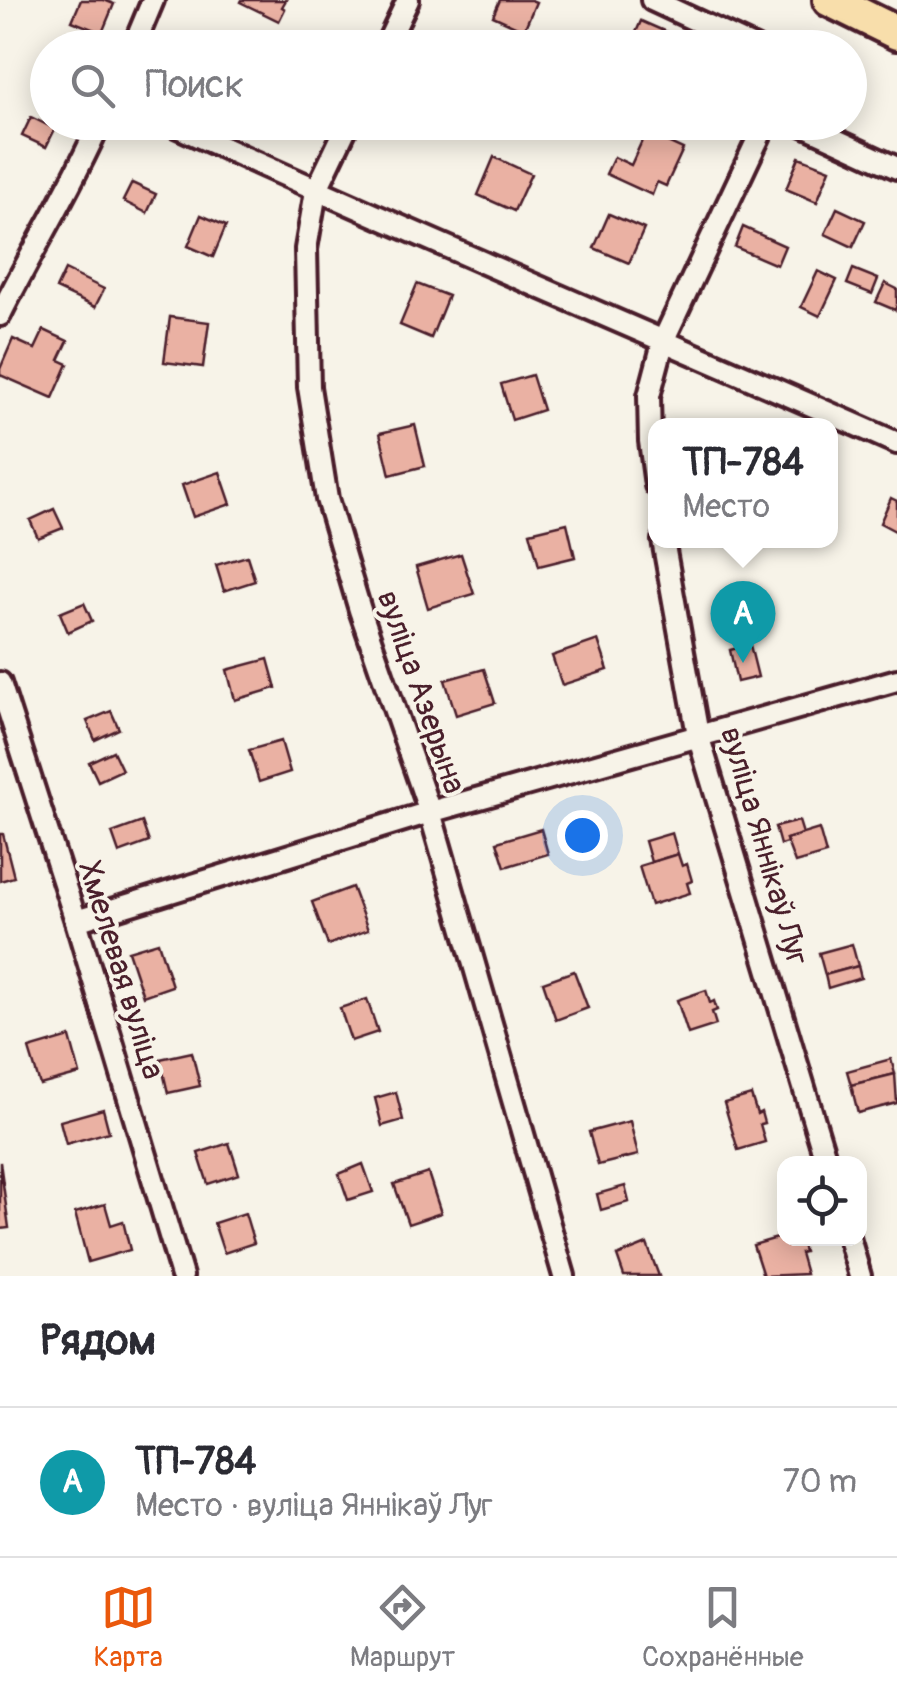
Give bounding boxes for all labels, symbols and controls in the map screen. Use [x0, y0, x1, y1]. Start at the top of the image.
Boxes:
search box [30, 30, 867, 140]
icon: search [65, 58, 120, 113]
text: Поиск [145, 61, 244, 109]
popup [648, 418, 838, 548]
text: ТП-784 [682, 439, 804, 487]
text: Место [682, 487, 770, 527]
pin: A [710, 580, 776, 663]
street label: вуліца Азерына [368, 585, 474, 799]
street label: вуліца Яннікаў Луг [711, 722, 817, 970]
your location [557, 810, 608, 861]
street label: Хмелевая вуліца [69, 856, 173, 1084]
map controls [777, 1156, 867, 1246]
button: locate [777, 1156, 867, 1246]
text: Рядом [40, 1315, 156, 1367]
text: ТП-784 [135, 1438, 256, 1486]
text: A [62, 1462, 83, 1502]
text: 70 m [783, 1462, 857, 1502]
text: Место · вуліца Яннікаў Луг [135, 1486, 493, 1526]
tab: Карта [93, 1580, 163, 1675]
tab: Маршрут [350, 1580, 455, 1675]
tab: Сохранённые [642, 1580, 804, 1675]

